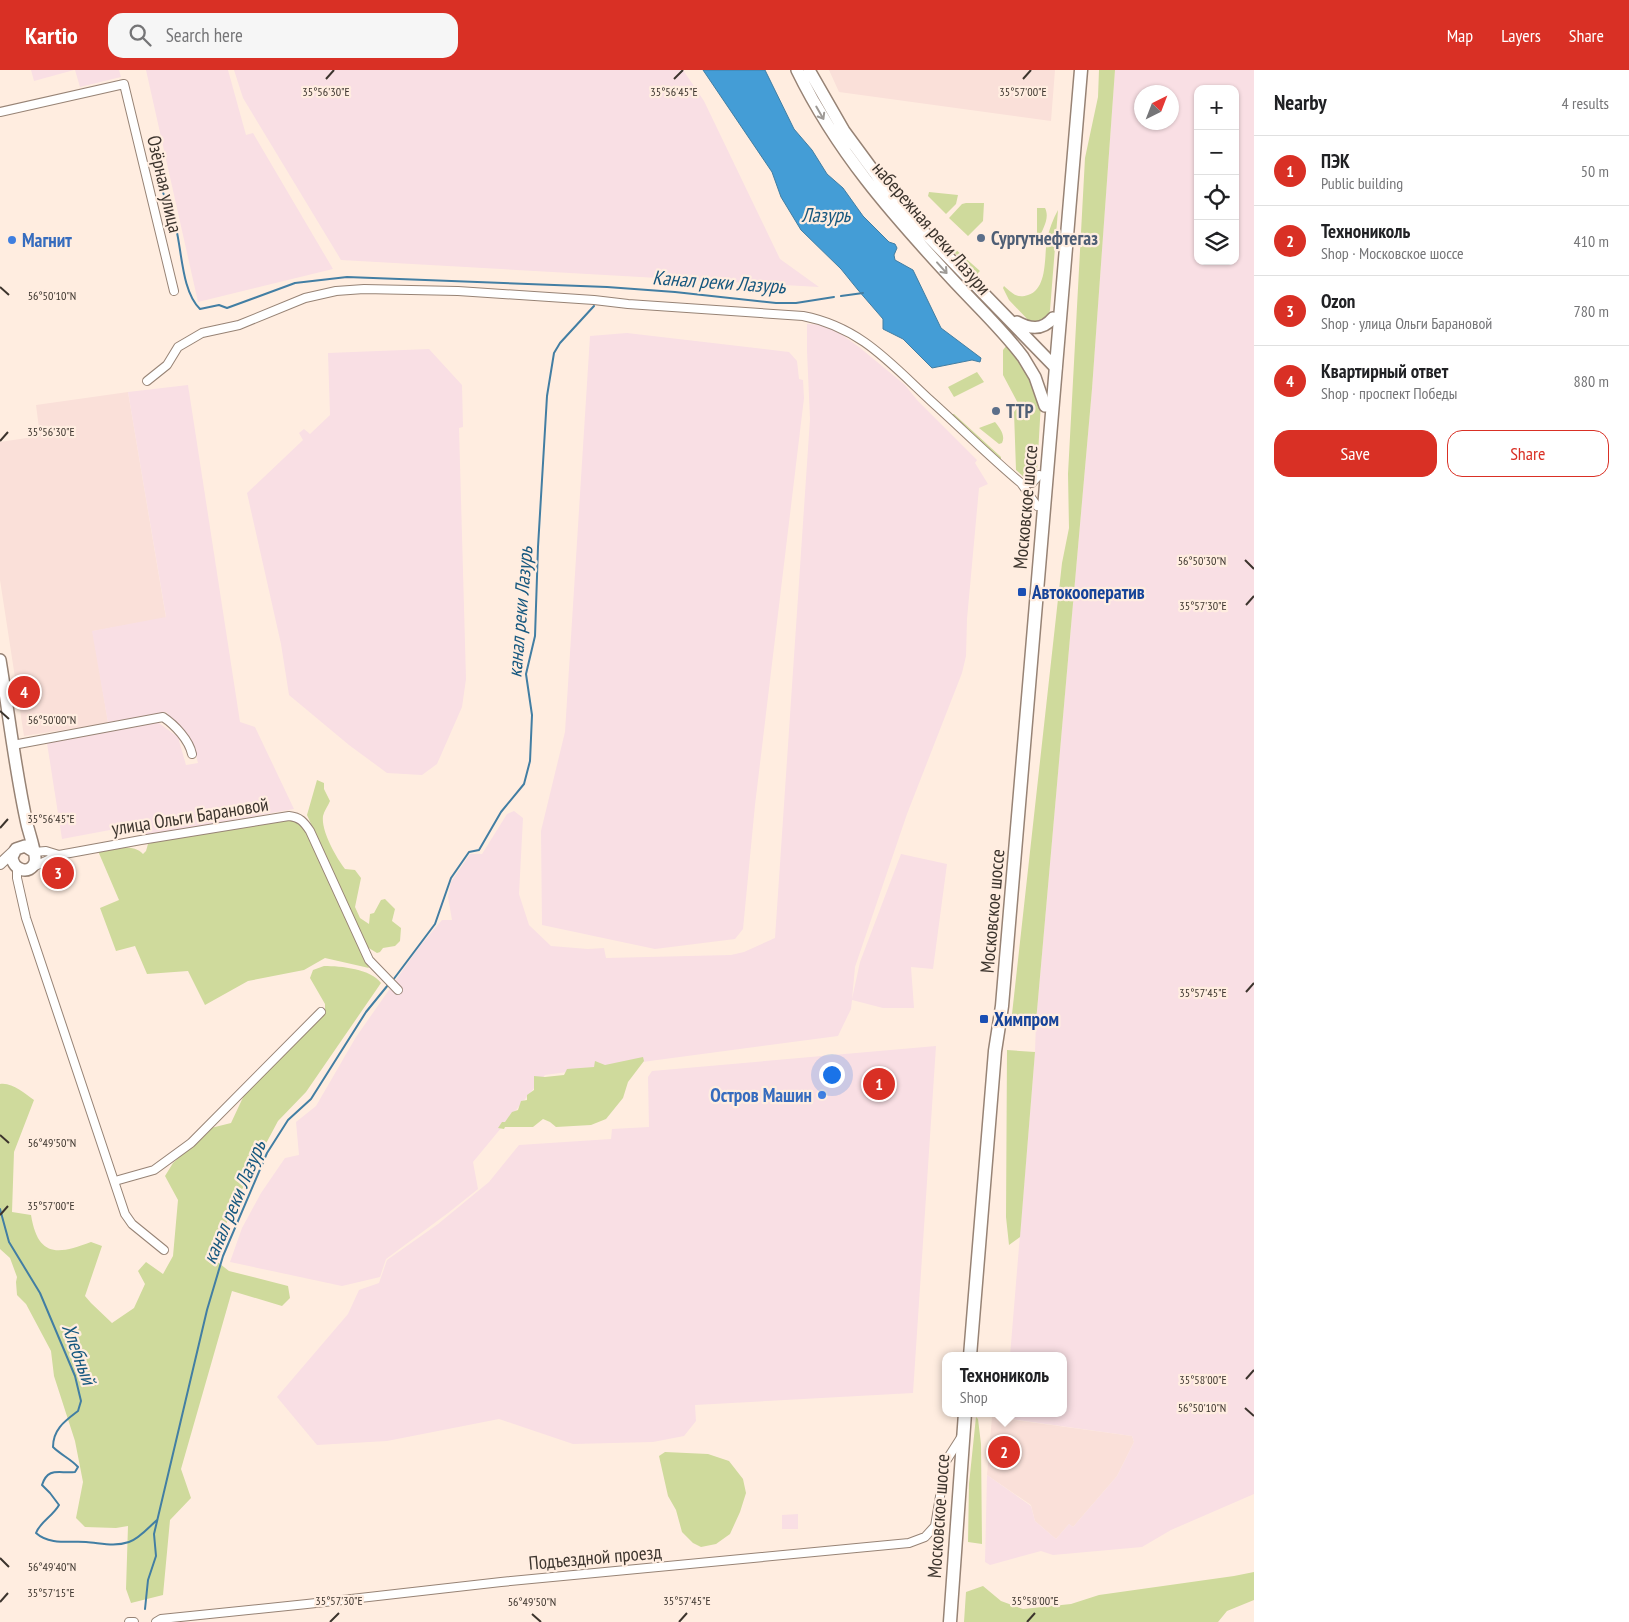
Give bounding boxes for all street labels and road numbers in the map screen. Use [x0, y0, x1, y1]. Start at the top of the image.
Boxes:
street label: Озёрная улица [142, 133, 188, 235]
street label: набережная реки Лазури [868, 156, 996, 300]
street label: Московское шоссе [1008, 444, 1042, 570]
street label: улица Ольги Барановой [110, 792, 270, 840]
street label: Московское шоссе [975, 848, 1009, 974]
street label: Московское шоссе [922, 1453, 954, 1579]
street label: Подъездной проезд [528, 1539, 663, 1575]

